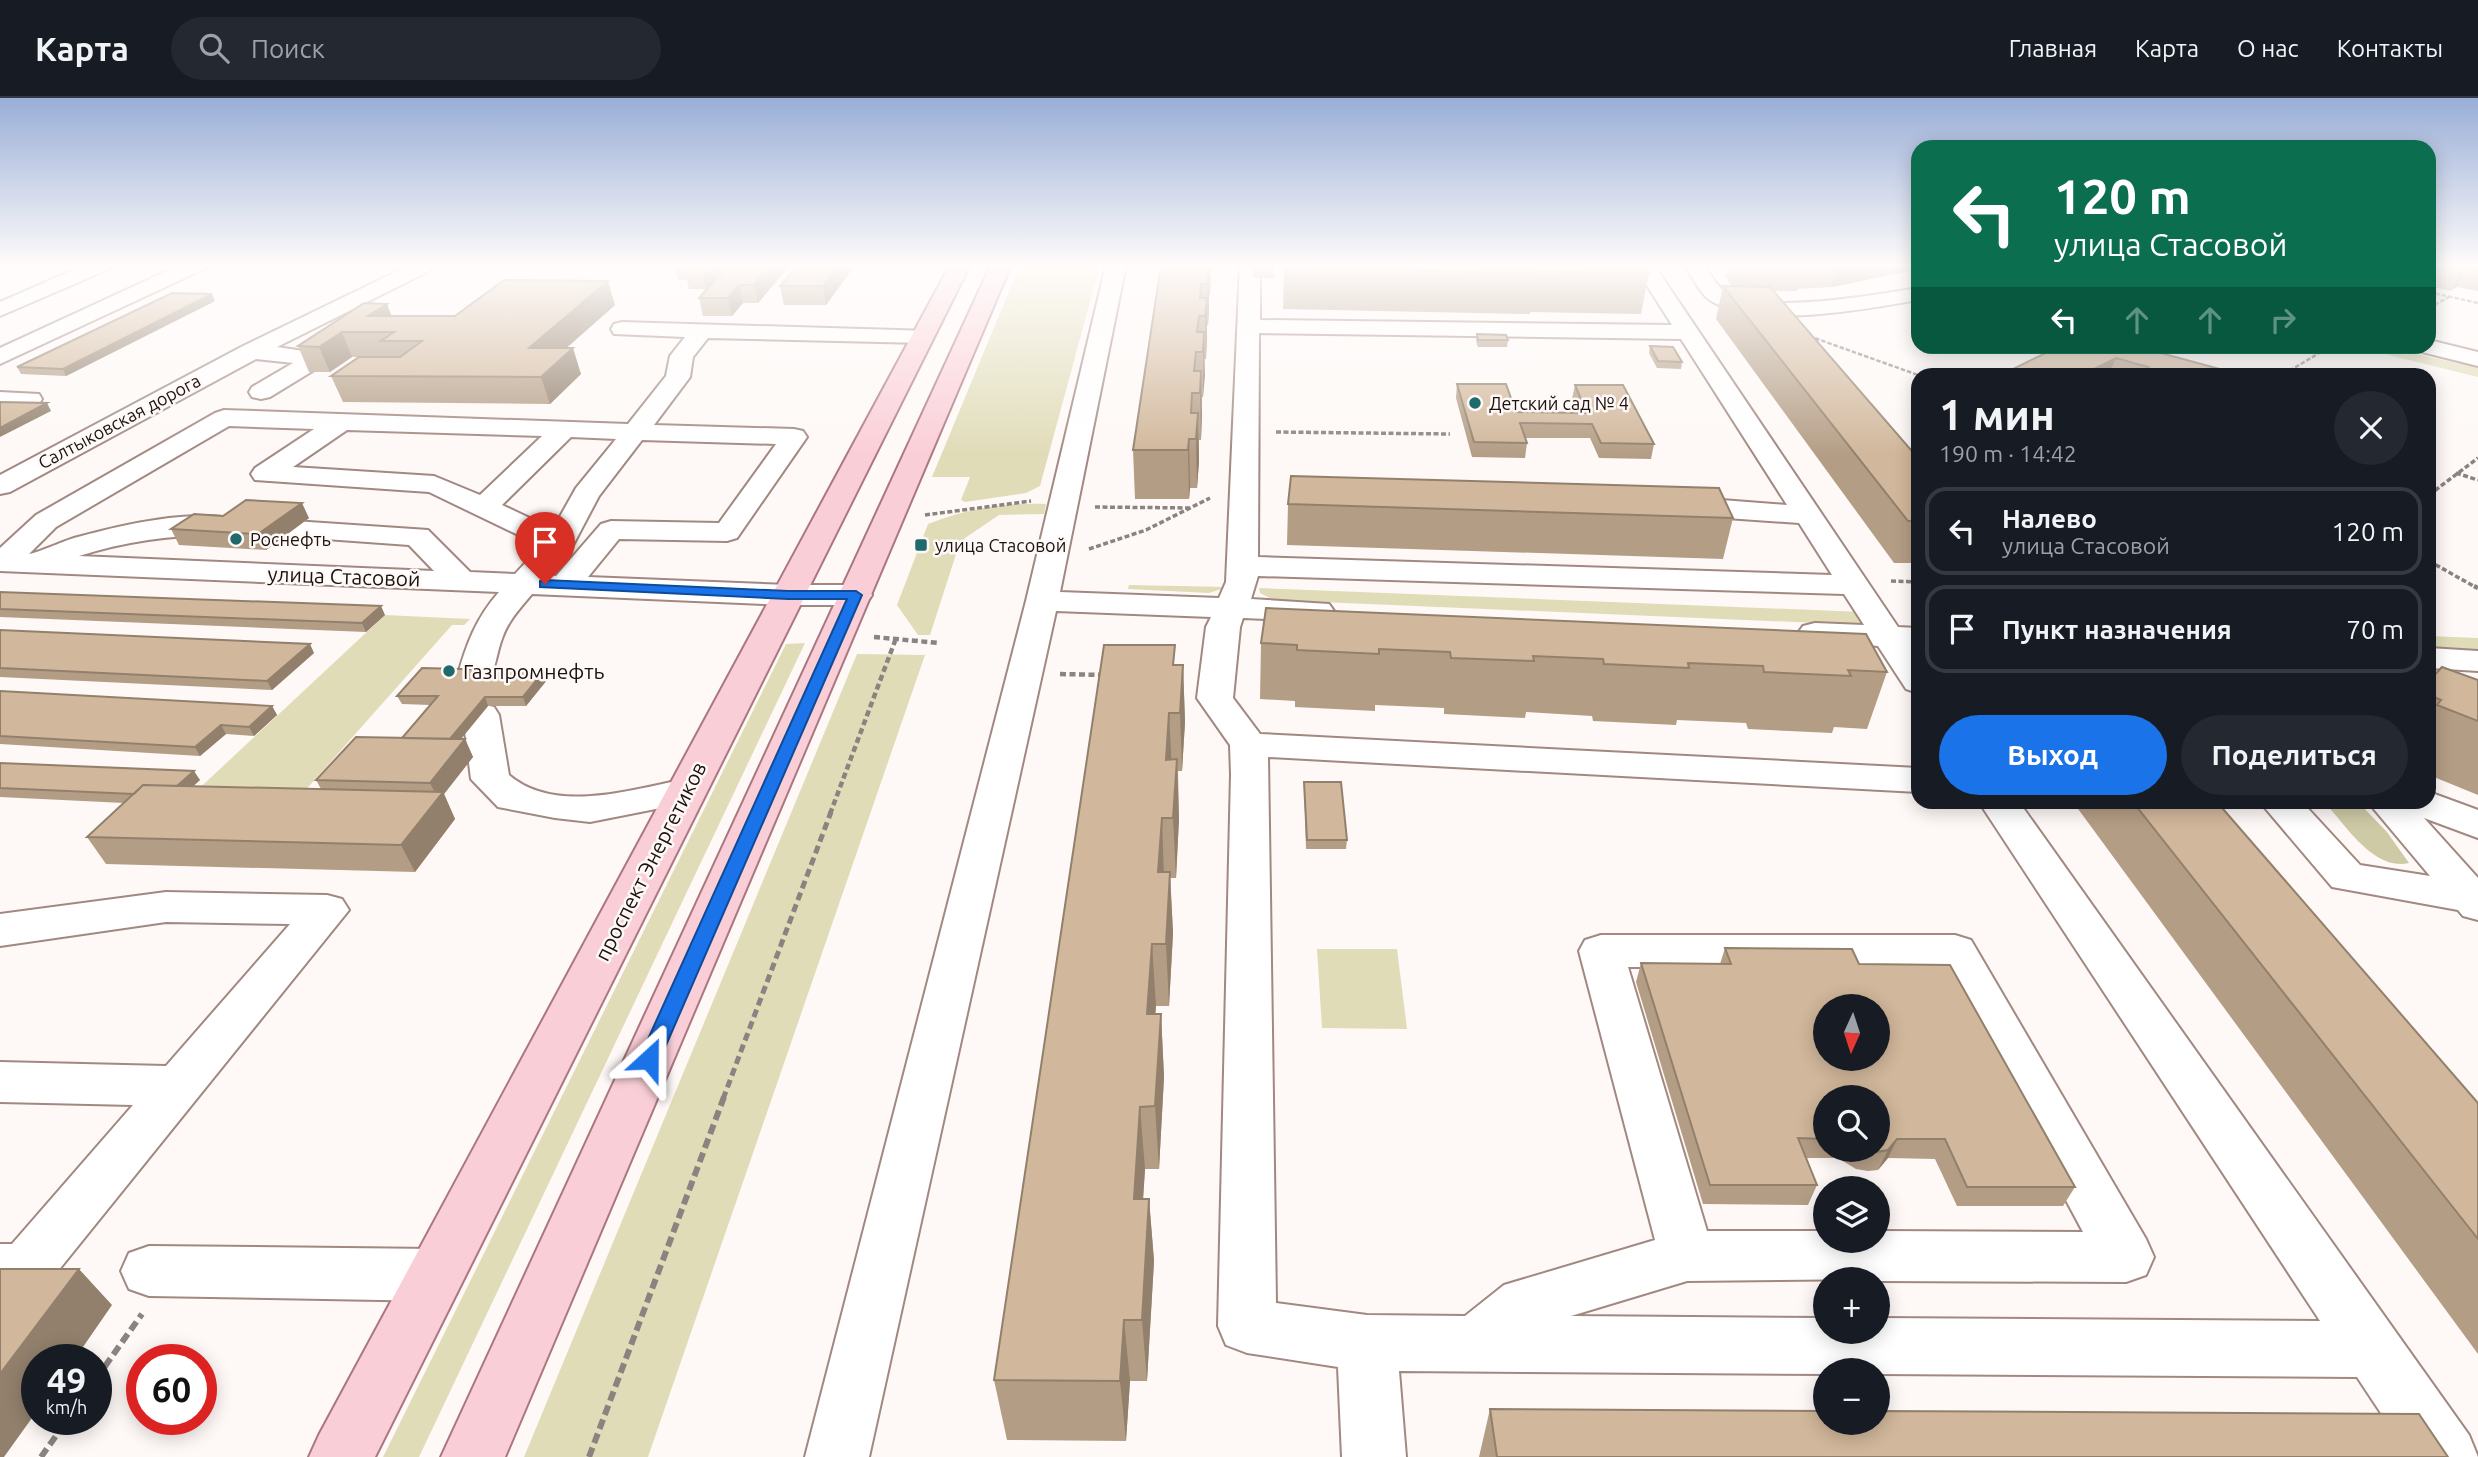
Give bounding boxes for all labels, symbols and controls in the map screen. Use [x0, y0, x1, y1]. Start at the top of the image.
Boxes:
search box [171, 17, 661, 80]
icon: search [195, 29, 233, 67]
text: Карта [35, 30, 129, 67]
text: Поиск [251, 34, 325, 63]
text: Главная [2009, 35, 2097, 62]
text: Карта [2135, 35, 2199, 62]
text: О нас [2237, 35, 2299, 62]
text: Контакты [2337, 35, 2443, 62]
icon: left [1939, 168, 2030, 259]
text: 120 m [2054, 168, 2191, 223]
text: улица Стасовой [2054, 226, 2287, 262]
icon: left [2045, 301, 2083, 339]
icon: ahead [2118, 301, 2156, 339]
icon: ahead [2191, 301, 2229, 339]
icon: right [2264, 301, 2302, 339]
street label: Салтыковская дорога [34, 370, 204, 472]
text: 1 мин [1939, 391, 2055, 438]
button: close [2334, 391, 2408, 465]
place label: Детский сад № 4 [1489, 393, 1629, 413]
marker: Детский сад № 4 [1467, 395, 1483, 411]
text: 190 m · 14:42 [1939, 441, 2077, 466]
text: Налево [2002, 504, 2097, 533]
pin [515, 512, 575, 584]
icon: left [1943, 512, 1981, 550]
text: 120 m [2332, 517, 2404, 546]
icon: arrive [526, 523, 564, 561]
place label: Роснефть [250, 529, 331, 549]
marker: Роснефть [228, 531, 244, 547]
text: улица Стасовой [2002, 533, 2170, 558]
place label: улица Стасовой [935, 535, 1066, 555]
marker: улица Стасовой [913, 537, 929, 553]
street label: улица Стасовой [267, 561, 421, 591]
icon: arrive [1943, 610, 1981, 648]
text: Пункт назначения [2002, 615, 2232, 644]
text: 70 m [2346, 615, 2404, 644]
place label: Газпромнефть [463, 659, 604, 683]
marker: Газпромнефть [441, 663, 457, 679]
button: Выход [1939, 715, 2167, 795]
button: Поделиться [2181, 715, 2408, 795]
street label: проспект Энергетиков [589, 757, 711, 965]
north arrow [1813, 994, 1890, 1071]
map controls [1813, 994, 1890, 1435]
position arrow [612, 1022, 686, 1096]
button: search [1813, 1085, 1890, 1162]
button: layers [1813, 1176, 1890, 1253]
button: + [1813, 1267, 1890, 1344]
speed limit sign: 60 [126, 1344, 217, 1435]
button: − [1813, 1358, 1890, 1435]
text: 49 [47, 1360, 86, 1400]
text: km/h [46, 1397, 87, 1417]

